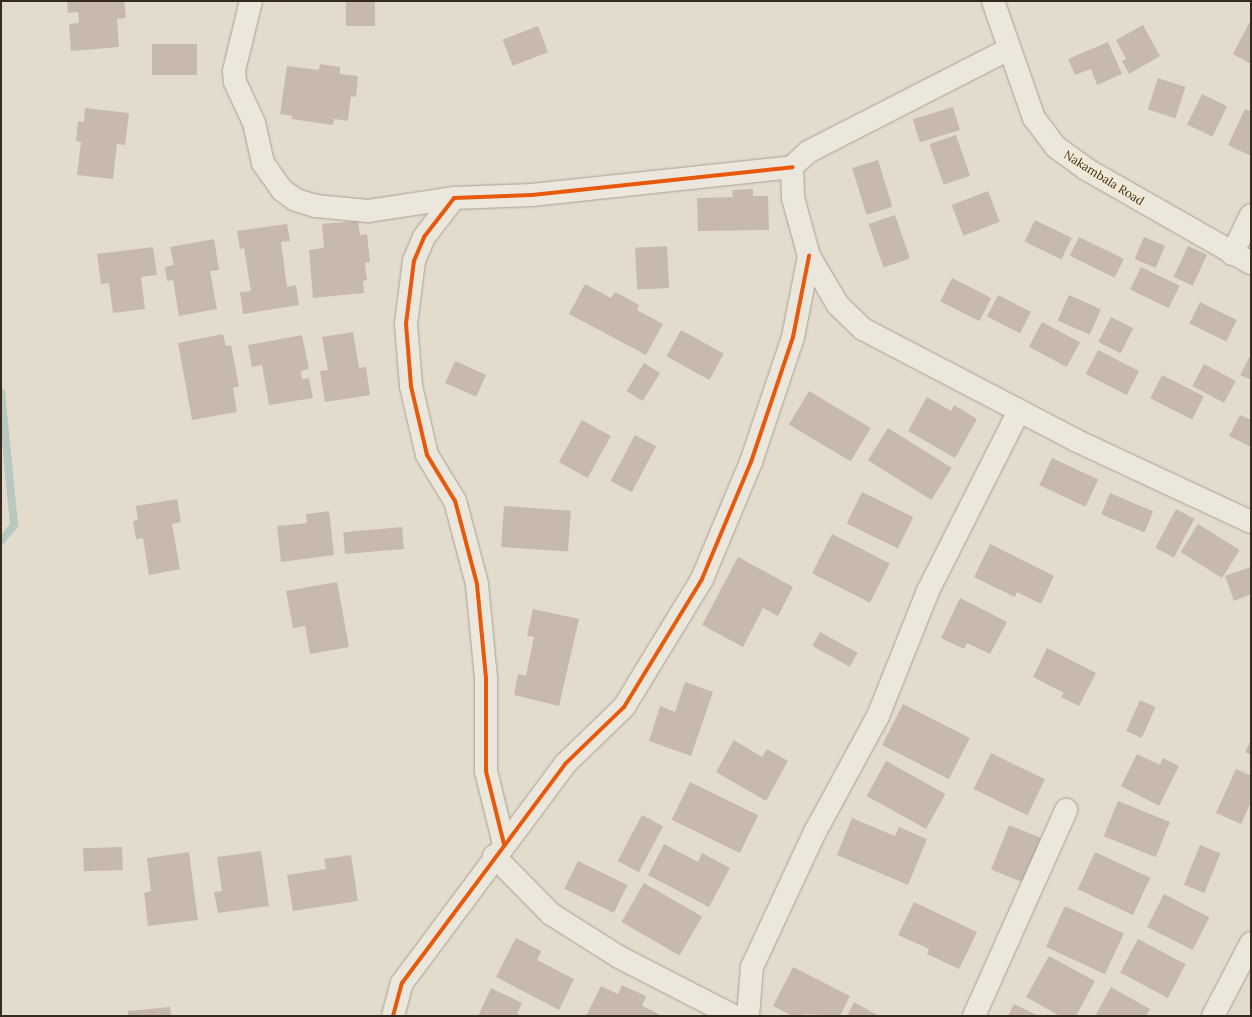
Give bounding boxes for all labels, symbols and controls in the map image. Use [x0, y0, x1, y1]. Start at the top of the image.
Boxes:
street label: Nakambala Road [1061, 147, 1147, 209]

